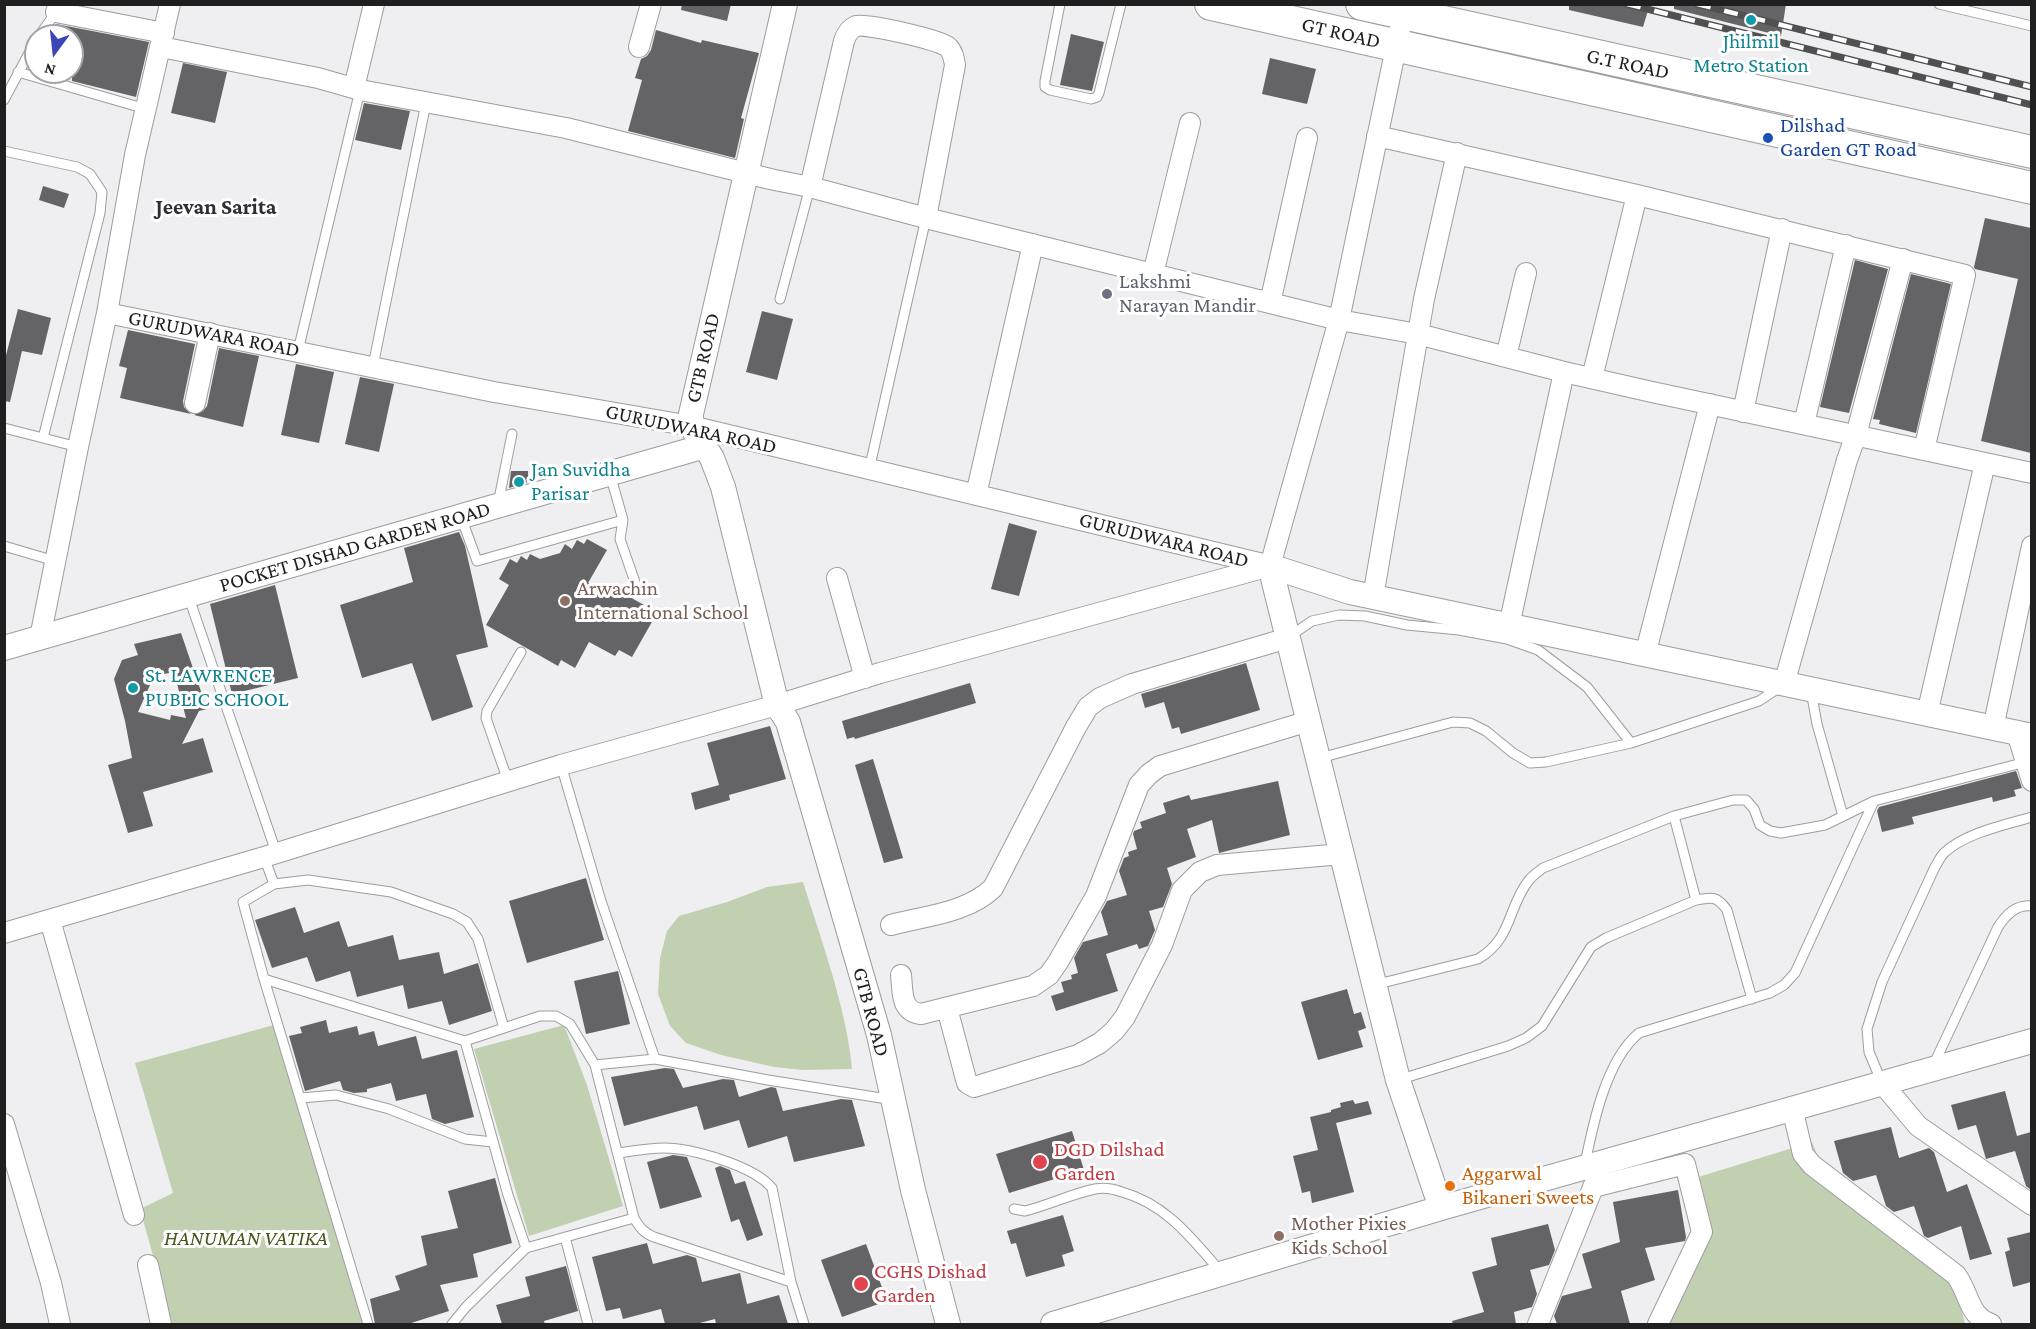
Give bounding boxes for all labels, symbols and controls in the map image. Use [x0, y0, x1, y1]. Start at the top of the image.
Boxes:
street label: GT ROAD [1299, 12, 1383, 54]
marker: Jhilmil Metro Station [1744, 13, 1758, 27]
north arrow [24, 24, 84, 84]
place label: Jhilmil Metro Station [1693, 29, 1809, 79]
street label: G.T ROAD [1584, 43, 1672, 85]
text: N [42, 60, 57, 80]
place label: Dilshad Garden GT Road [1780, 113, 1917, 163]
marker: Dilshad Garden GT Road [1761, 131, 1775, 145]
district label: Jeevan Sarita [156, 194, 276, 220]
place label: Lakshmi Narayan Mandir [1119, 269, 1256, 319]
marker: Lakshmi Narayan Mandir [1100, 287, 1114, 301]
street label: GURUDWARA ROAD [126, 305, 302, 363]
street label: GTB ROAD [680, 311, 726, 405]
street label: GURUDWARA ROAD [603, 399, 779, 459]
place label: Jan Suvidha Parisar [531, 457, 630, 507]
marker: Jan Suvidha Parisar [512, 475, 526, 489]
street label: POCKET DISHAD GARDEN ROAD [217, 496, 493, 598]
street label: GURUDWARA ROAD [1076, 507, 1252, 573]
place label: Arwachin International School [577, 576, 749, 626]
marker: Arwachin International School [558, 594, 572, 608]
place label: St. LAWRENCE PUBLIC SCHOOL [145, 663, 288, 713]
marker: St. LAWRENCE PUBLIC SCHOOL [126, 681, 140, 695]
street label: GTB ROAD [847, 965, 895, 1059]
place label: DGD Dilshad Garden [1054, 1137, 1164, 1187]
marker: DGD Dilshad Garden [1031, 1153, 1049, 1171]
place label: Aggarwal Bikaneri Sweets [1462, 1161, 1594, 1211]
marker: Aggarwal Bikaneri Sweets [1443, 1179, 1457, 1193]
place label: Mother Pixies Kids School [1291, 1211, 1407, 1261]
park label: HANUMAN VATIKA [164, 1226, 328, 1252]
marker: Mother Pixies Kids School [1272, 1229, 1286, 1243]
place label: CGHS Dishad Garden [874, 1259, 987, 1309]
marker: CGHS Dishad Garden [852, 1275, 870, 1293]

